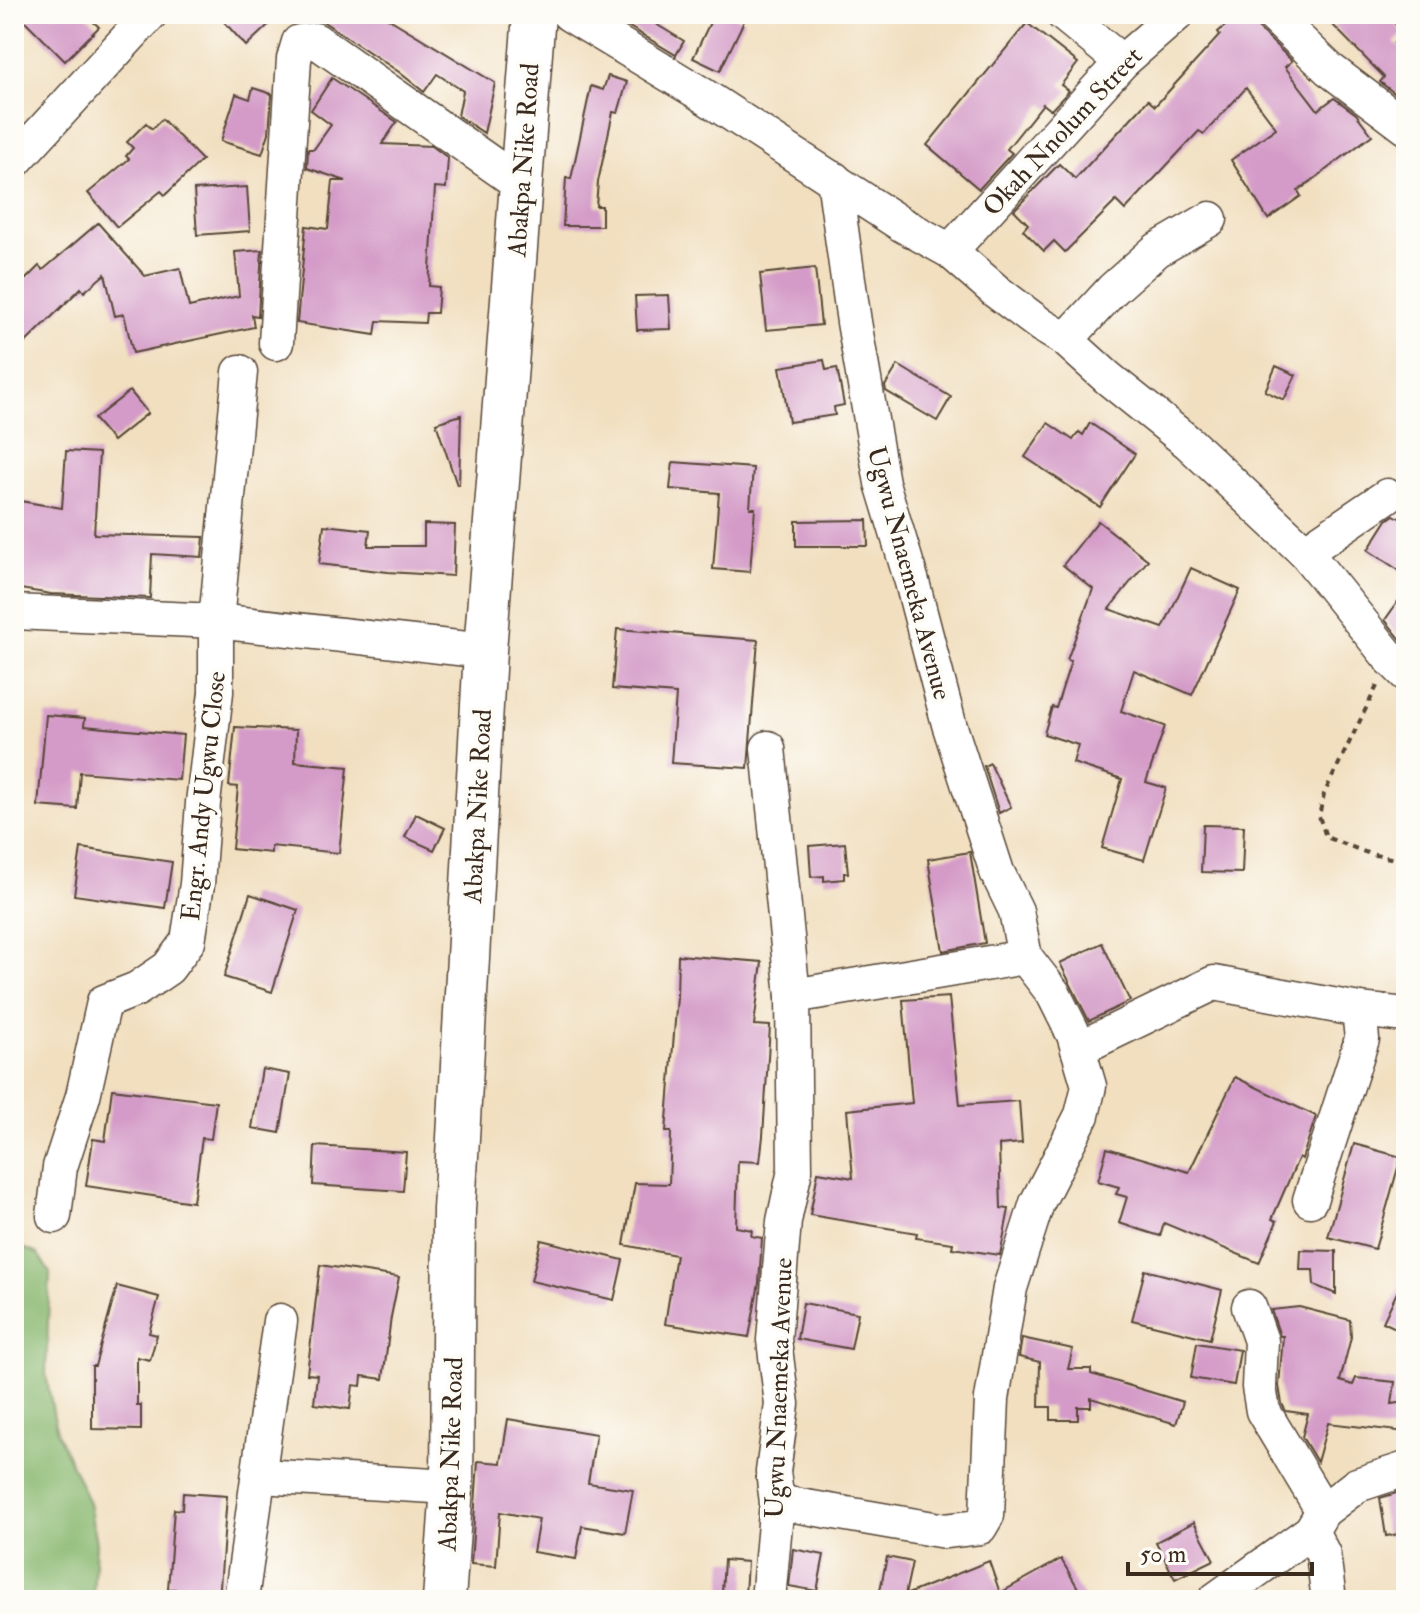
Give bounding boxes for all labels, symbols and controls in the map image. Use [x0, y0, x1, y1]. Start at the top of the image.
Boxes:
street label: Okah Nnolum Street [976, 40, 1149, 223]
street label: Abakpa Nike Road [501, 62, 548, 259]
street label: Ugwu Nnaemeka Avenue [860, 443, 958, 704]
street label: Engr. Andy Ugwu Close [175, 670, 233, 923]
street label: Abakpa Nike Road [457, 708, 500, 905]
street label: Ugwu Nnaemeka Avenue [758, 1257, 800, 1519]
street label: Abakpa Nike Road [432, 1356, 471, 1553]
scale bar [1128, 1526, 1312, 1576]
text: 50 m [1140, 1539, 1187, 1570]

